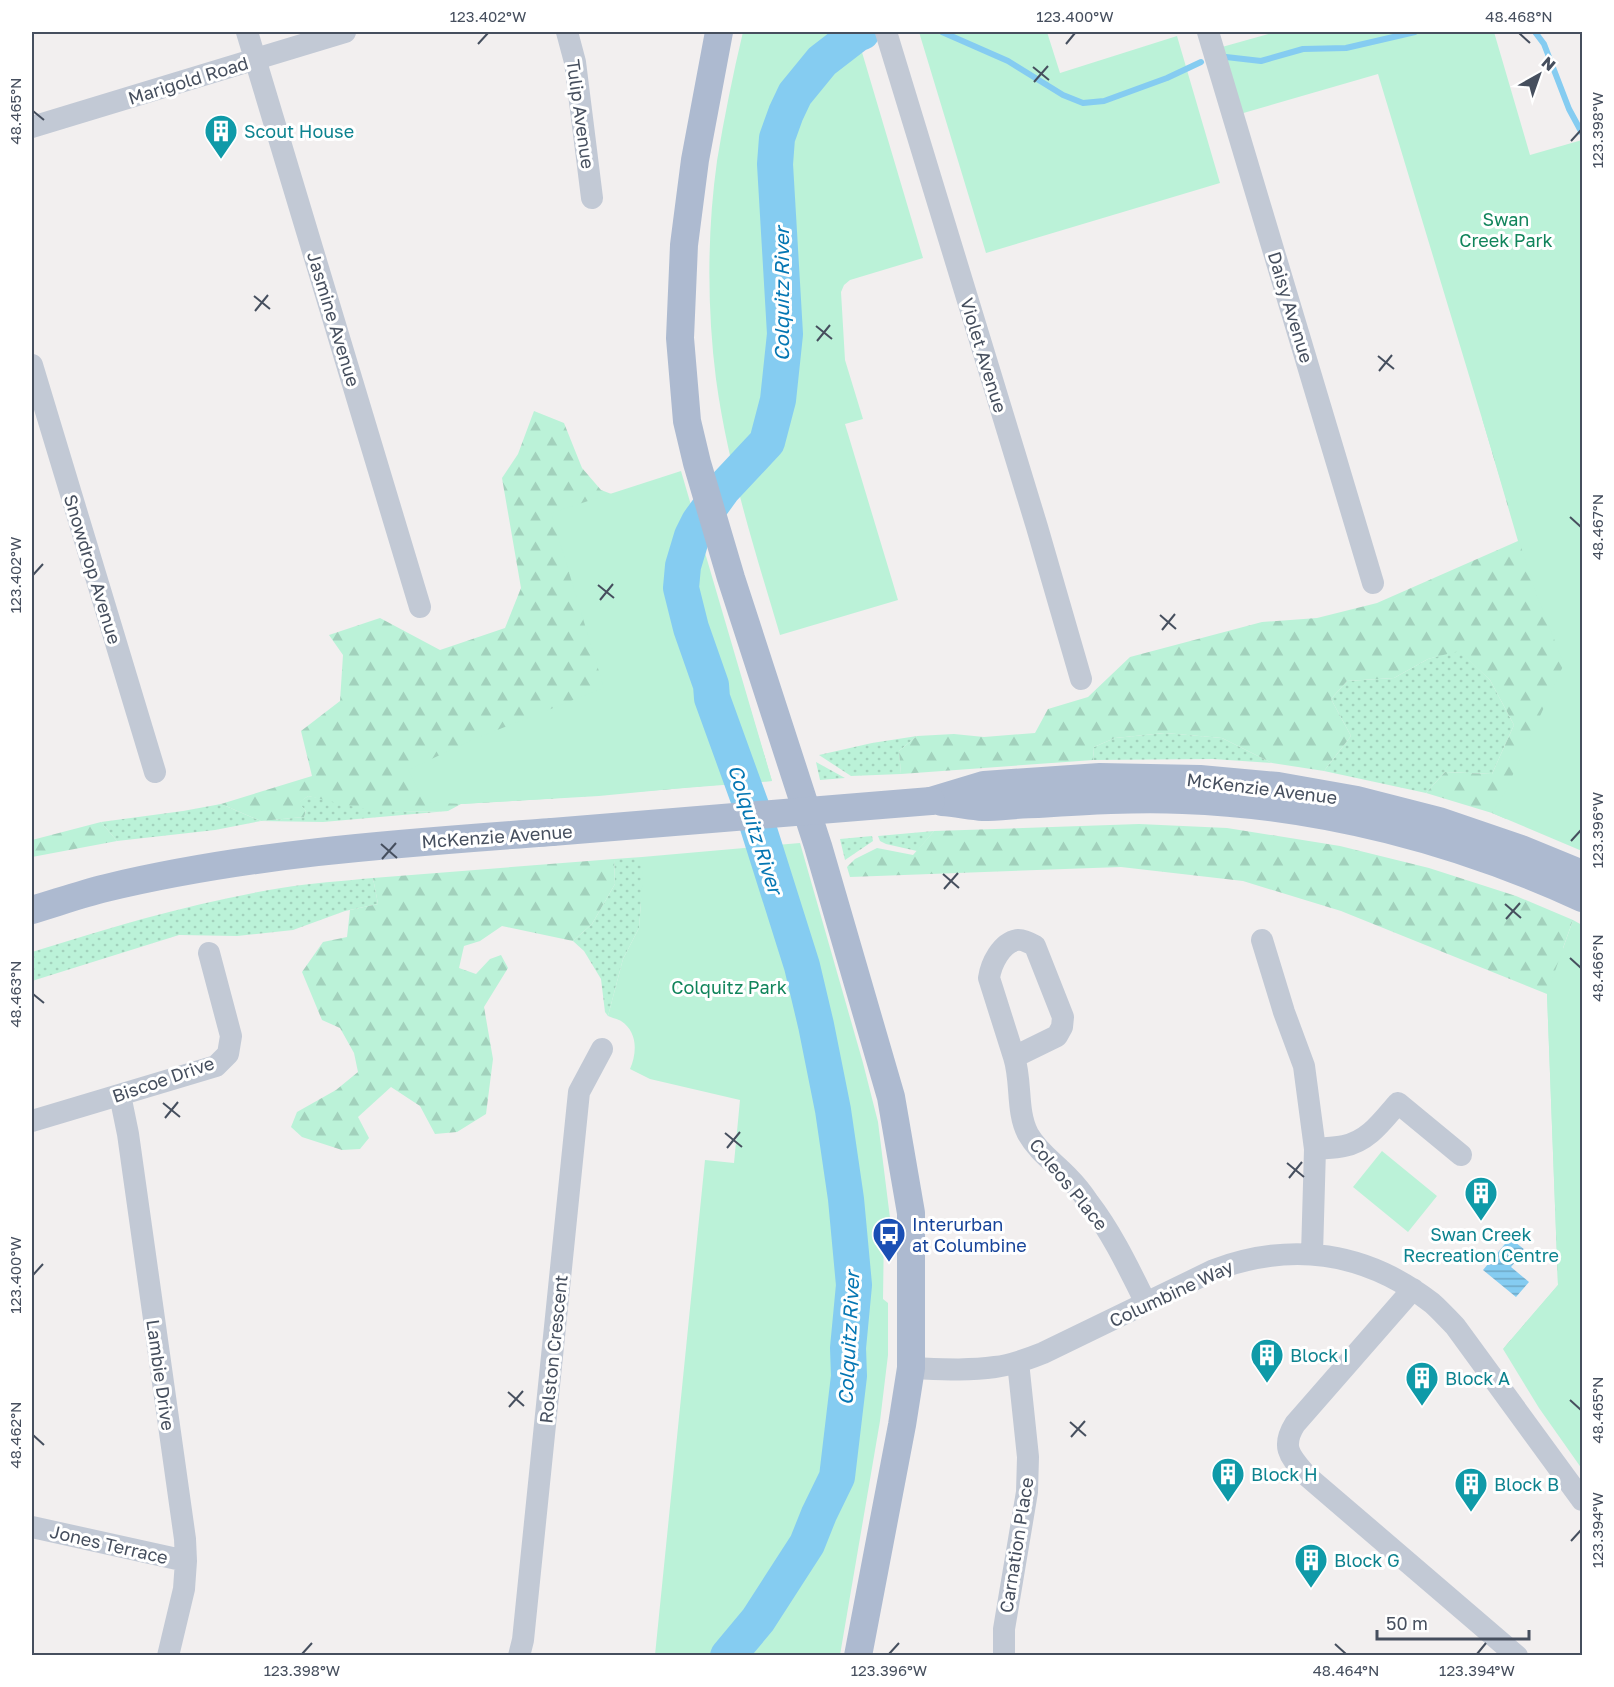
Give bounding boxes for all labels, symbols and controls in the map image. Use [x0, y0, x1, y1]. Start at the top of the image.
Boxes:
text: 123.402°W [450, 7, 526, 25]
text: 123.400°W [1036, 7, 1114, 25]
text: 48.468°N [1485, 7, 1553, 25]
north arrow [1509, 45, 1569, 105]
street label: Marigold Road [125, 51, 251, 109]
text: N [1538, 52, 1560, 75]
street label: Tulip Avenue [562, 58, 600, 170]
text: 48.465°N [6, 78, 24, 144]
text: 123.398°W [1588, 92, 1606, 168]
building icon: Scout House [203, 113, 239, 160]
place label: Scout House [244, 120, 354, 142]
park label: Swan Creek Park [1459, 208, 1553, 251]
water label: Colquitz River [769, 224, 793, 361]
street label: Jasmine Avenue [303, 249, 365, 389]
street label: Daisy Avenue [1264, 249, 1318, 365]
street label: Violet Avenue [956, 295, 1012, 415]
street label: Snowdrop Avenue [60, 491, 126, 647]
text: 48.467°N [1588, 494, 1606, 560]
text: 123.402°W [6, 537, 24, 613]
water label: Colquitz River [724, 761, 789, 900]
street label: McKenzie Avenue [1186, 768, 1338, 808]
text: 123.396°W [1588, 792, 1606, 868]
street label: McKenzie Avenue [421, 820, 573, 852]
text: 48.466°N [1588, 934, 1606, 1002]
text: 48.463°N [6, 960, 24, 1028]
park label: Colquitz Park [671, 976, 787, 998]
street label: Biscoe Drive [109, 1051, 217, 1107]
street label: Coleos Place [1025, 1134, 1113, 1234]
building icon: Swan Creek Recreation Centre [1463, 1175, 1499, 1222]
place label: Interurban at Columbine [912, 1213, 1027, 1256]
bus stop icon: Interurban at Columbine [871, 1216, 907, 1263]
place label: Swan Creek Recreation Centre [1403, 1223, 1559, 1266]
text: 123.400°W [6, 1236, 24, 1314]
street label: Columbine Way [1106, 1255, 1236, 1331]
water label: Colquitz River [833, 1267, 864, 1406]
street label: Rolston Crescent [534, 1274, 572, 1424]
street label: Lambie Drive [142, 1318, 180, 1432]
building icon: Block I [1249, 1337, 1285, 1384]
place label: Block I [1290, 1344, 1349, 1366]
building icon: Block A [1404, 1360, 1440, 1407]
place label: Block A [1445, 1367, 1510, 1389]
text: 48.465°N [1588, 1377, 1606, 1443]
text: 48.462°N [6, 1402, 24, 1468]
building icon: Block H [1210, 1456, 1246, 1503]
place label: Block H [1251, 1463, 1318, 1485]
building icon: Block B [1453, 1466, 1489, 1513]
place label: Block B [1494, 1473, 1559, 1495]
street label: Carnation Place [994, 1476, 1038, 1614]
text: 123.394°W [1588, 1492, 1606, 1568]
street label: Jones Terrace [48, 1520, 170, 1568]
building icon: Block G [1293, 1542, 1329, 1589]
place label: Block G [1334, 1549, 1400, 1571]
scale bar [1377, 1603, 1528, 1641]
text: 50 m [1386, 1612, 1428, 1634]
text: 123.398°W [264, 1661, 340, 1679]
text: 123.396°W [851, 1661, 927, 1679]
text: 48.464°N [1313, 1661, 1379, 1679]
text: 123.394°W [1439, 1661, 1515, 1679]

